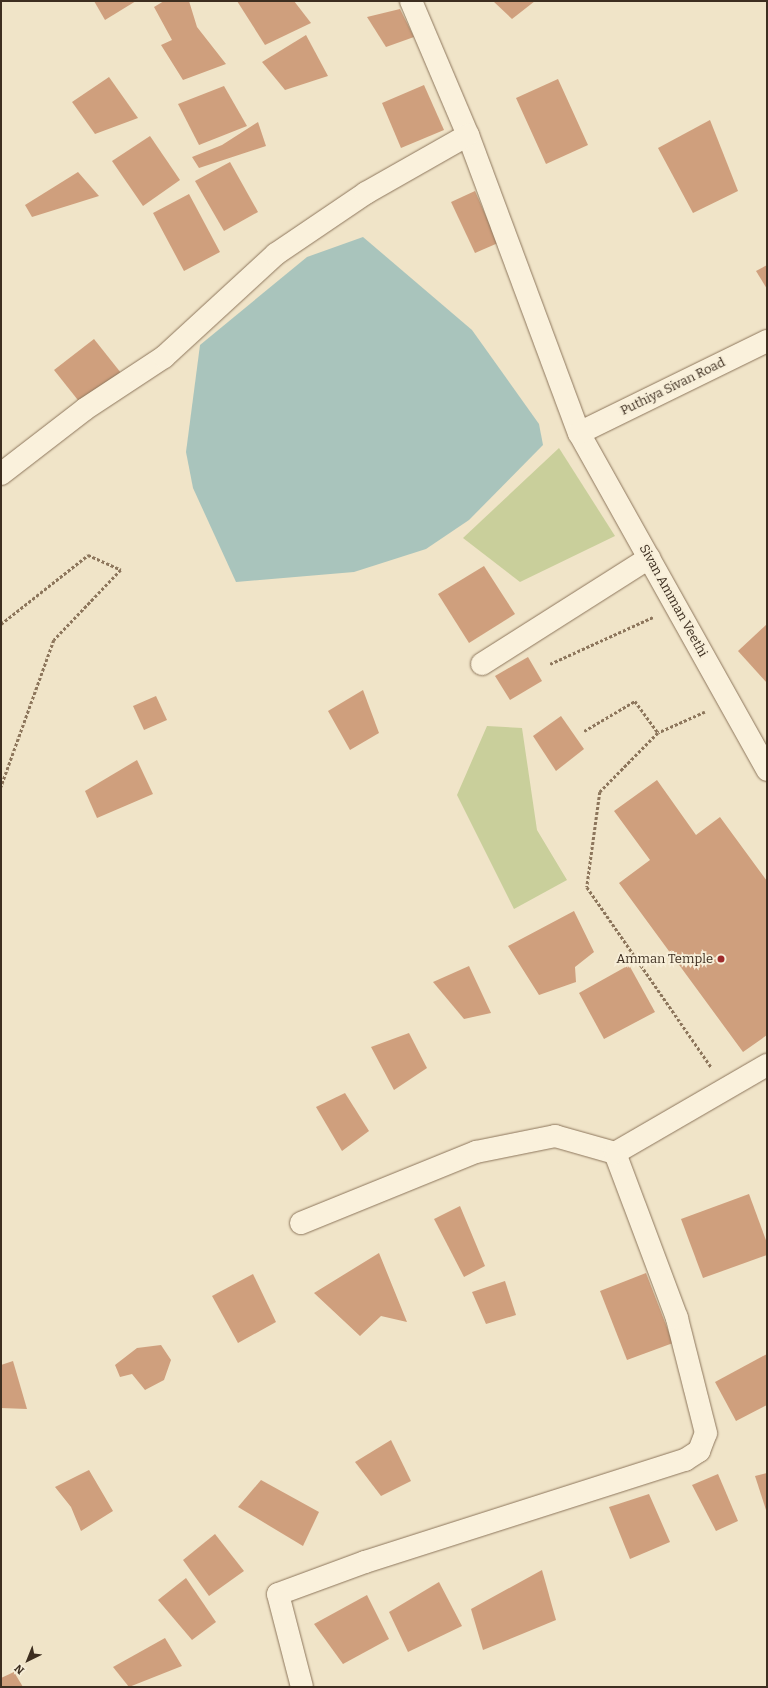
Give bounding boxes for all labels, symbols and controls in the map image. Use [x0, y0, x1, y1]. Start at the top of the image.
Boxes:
street label: Puthiya Sivan Road [618, 355, 728, 419]
street label: Sivan Amman Veethi [636, 542, 710, 660]
place label: Amman Temple [616, 951, 713, 967]
marker: Amman Temple [716, 954, 726, 964]
north arrow [8, 1640, 48, 1680]
text: N [12, 1661, 27, 1677]

